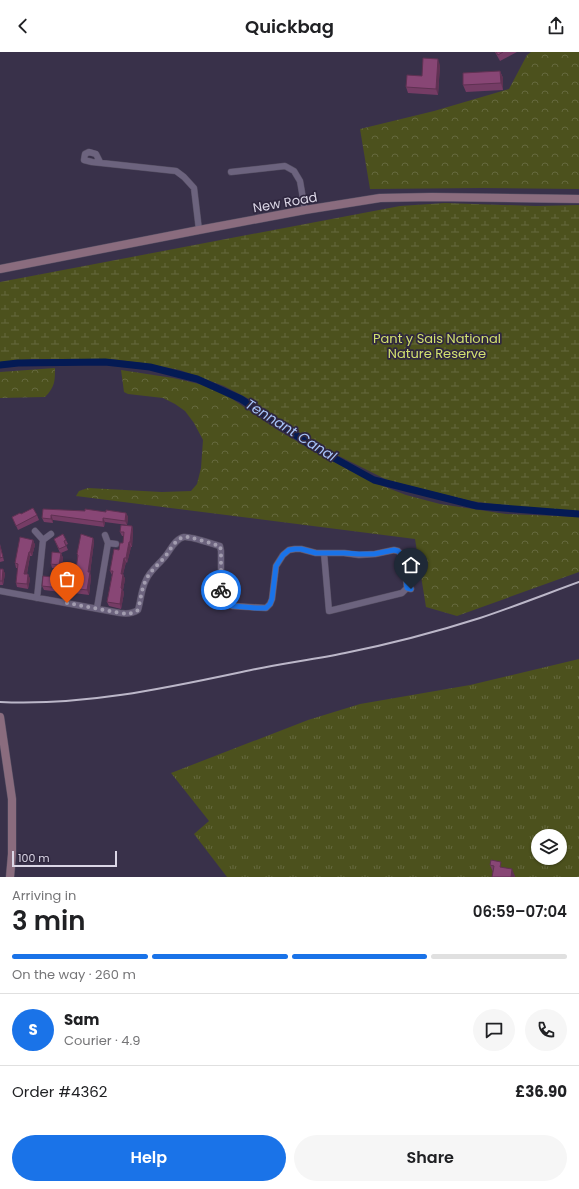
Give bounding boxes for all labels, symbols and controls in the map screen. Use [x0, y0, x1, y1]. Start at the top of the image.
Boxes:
text: Quickbag [245, 14, 334, 39]
icon: back [12, 15, 34, 37]
icon: share [545, 15, 567, 37]
street label: New Road [251, 187, 319, 218]
park label: Pant y Sais National Nature Reserve [373, 329, 501, 363]
water label: Tennant Canal [242, 394, 341, 466]
pin [394, 548, 428, 589]
icon: home [400, 554, 422, 576]
pin [50, 562, 84, 603]
icon: bag [56, 568, 78, 590]
courier [201, 570, 241, 610]
icon: bike [210, 579, 232, 601]
map controls [531, 829, 567, 865]
button: layers [531, 829, 567, 865]
scale bar [12, 849, 117, 868]
text: 100 m [18, 850, 50, 866]
text: Arriving in [12, 886, 76, 905]
text: 06:59–07:04 [473, 901, 567, 922]
text: 3 min [12, 903, 85, 939]
text: On the way · 260 m [12, 965, 136, 984]
text: Sam [64, 1009, 99, 1030]
button: chat [473, 1009, 515, 1051]
button: phone [525, 1009, 567, 1051]
text: S [28, 1019, 38, 1040]
text: Courier · 4.9 [64, 1031, 140, 1050]
text: Order #4362 [12, 1081, 107, 1102]
text: £36.90 [515, 1081, 567, 1102]
button: Help [12, 1135, 286, 1181]
button: Share [294, 1135, 567, 1181]

